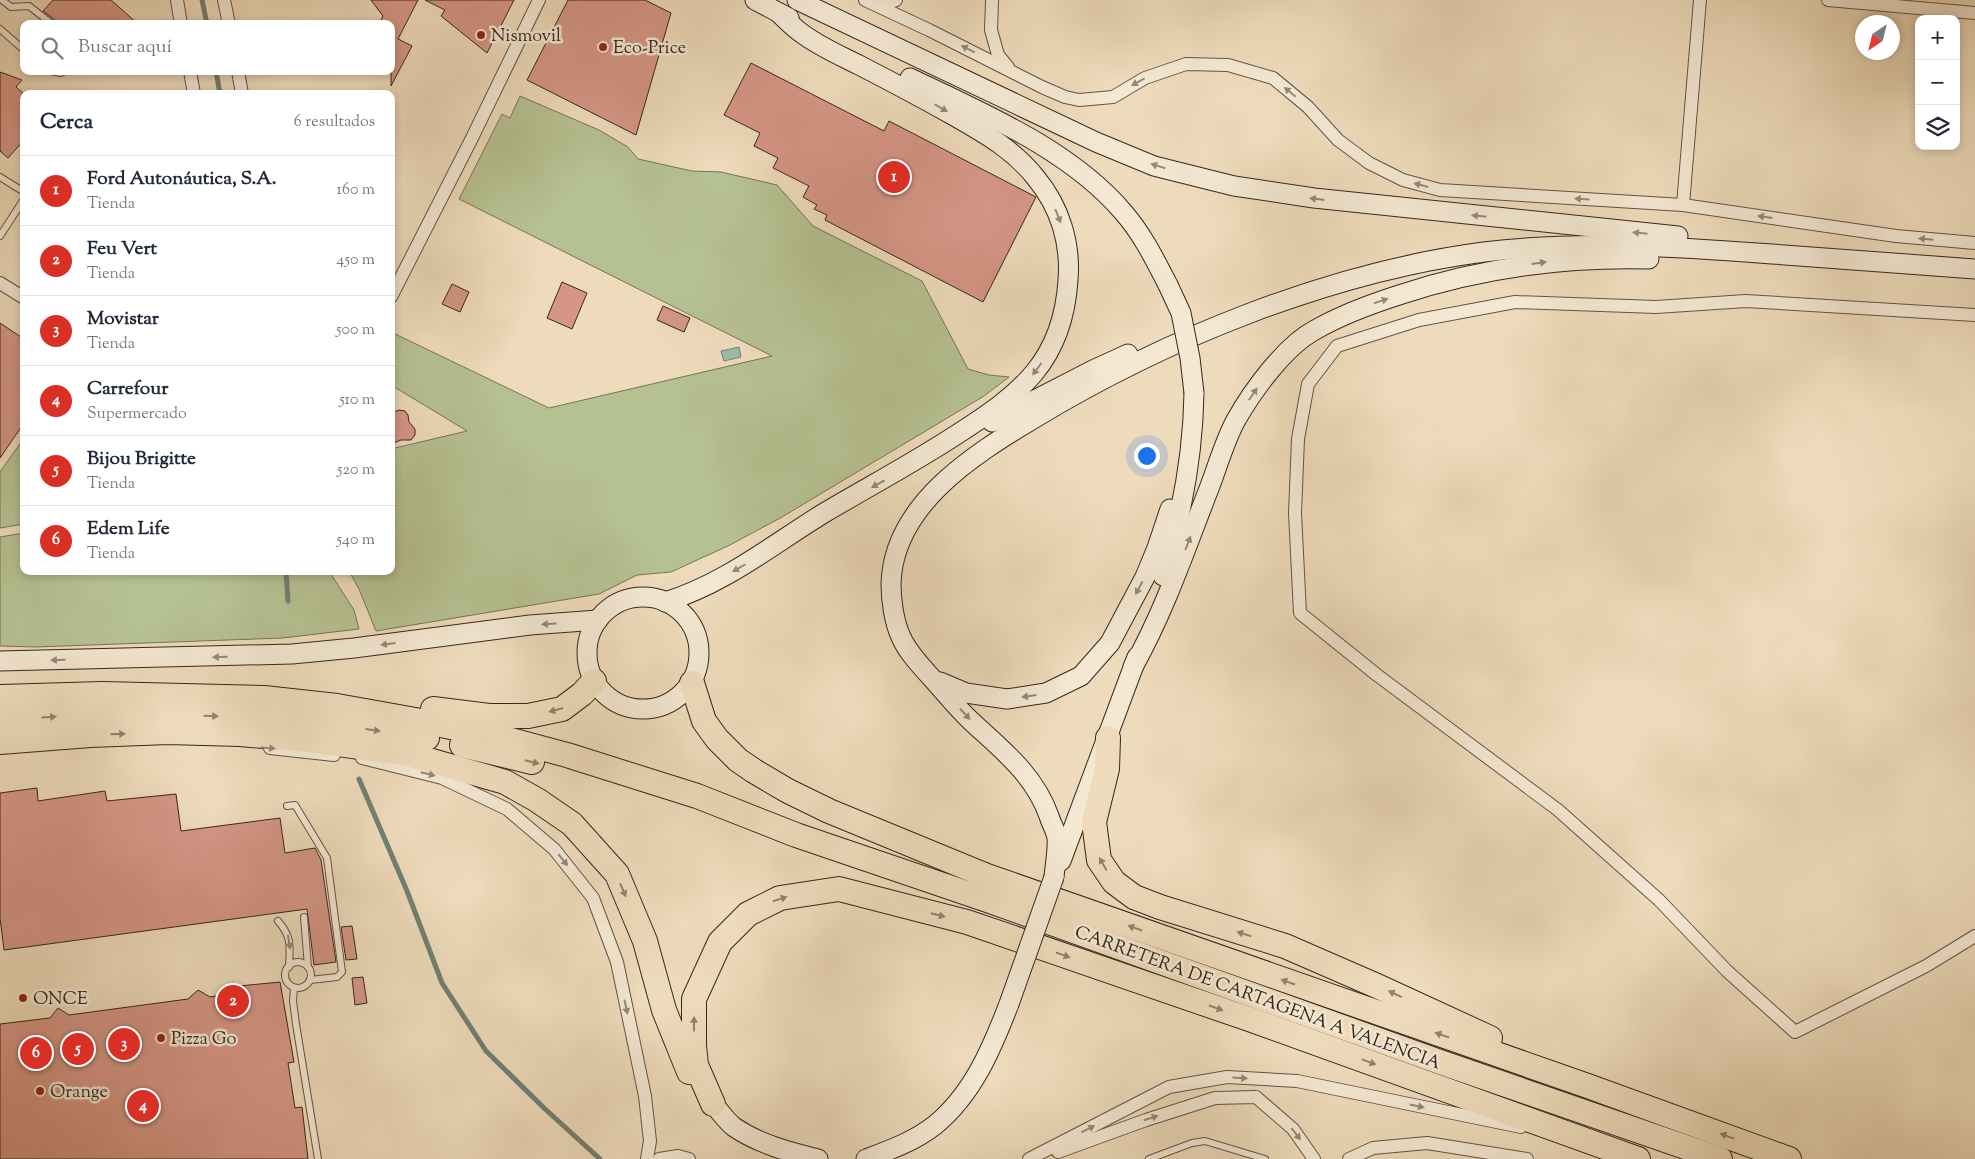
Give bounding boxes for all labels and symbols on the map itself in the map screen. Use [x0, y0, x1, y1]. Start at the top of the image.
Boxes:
north arrow [1855, 15, 1900, 60]
place label: Nismovil [491, 24, 561, 50]
marker: Nismovil [475, 29, 487, 41]
place label: Eco-Price [613, 36, 686, 62]
marker: Eco-Price [597, 41, 609, 53]
one-way arrow [961, 45, 975, 53]
one-way arrow [1132, 78, 1145, 87]
one-way arrow [1284, 87, 1297, 98]
one-way arrow [934, 104, 948, 113]
pin: 1 [878, 158, 910, 196]
one-way arrow [1150, 162, 1165, 170]
one-way arrow [1413, 180, 1428, 188]
one-way arrow [1574, 194, 1590, 202]
one-way arrow [1309, 195, 1325, 203]
one-way arrow [1055, 208, 1062, 223]
one-way arrow [1470, 212, 1486, 220]
one-way arrow [1757, 213, 1773, 221]
one-way arrow [1632, 229, 1648, 237]
one-way arrow [1918, 235, 1934, 243]
one-way arrow [1531, 259, 1547, 267]
one-way arrow [1374, 297, 1389, 305]
one-way arrow [1031, 362, 1042, 375]
one-way arrow [1248, 387, 1258, 401]
your location [1134, 443, 1160, 469]
one-way arrow [871, 479, 884, 488]
one-way arrow [1185, 535, 1192, 550]
one-way arrow [732, 564, 746, 572]
one-way arrow [1135, 580, 1143, 595]
one-way arrow [541, 620, 557, 628]
one-way arrow [380, 640, 396, 648]
one-way arrow [212, 653, 228, 661]
one-way arrow [49, 656, 65, 664]
one-way arrow [1021, 692, 1037, 700]
one-way arrow [548, 706, 563, 714]
one-way arrow [959, 708, 971, 720]
one-way arrow [41, 712, 57, 720]
one-way arrow [203, 713, 219, 721]
one-way arrow [365, 726, 381, 734]
one-way arrow [111, 730, 127, 738]
one-way arrow [261, 744, 277, 752]
one-way arrow [525, 758, 540, 766]
one-way arrow [421, 770, 436, 778]
one-way arrow [558, 854, 569, 867]
one-way arrow [1099, 857, 1107, 872]
one-way arrow [620, 883, 628, 897]
one-way arrow [773, 895, 788, 903]
one-way arrow [931, 911, 946, 919]
street label: CARRETERA DE CARTAGENA A VALENCIA [1071, 920, 1444, 1078]
one-way arrow [1127, 924, 1142, 932]
one-way arrow [1236, 929, 1251, 937]
one-way arrow [285, 934, 293, 950]
one-way arrow [1055, 952, 1070, 959]
one-way arrow [1281, 977, 1296, 985]
pin: 2 [217, 982, 249, 1020]
place label: ONCE [33, 987, 88, 1013]
one-way arrow [1388, 989, 1402, 997]
marker: ONCE [17, 992, 29, 1004]
one-way arrow [622, 1000, 630, 1015]
one-way arrow [1209, 1005, 1224, 1012]
one-way arrow [690, 1015, 698, 1031]
pin: 3 [108, 1025, 140, 1063]
place label: Pizza Go [171, 1027, 236, 1053]
pin: 5 [62, 1030, 94, 1068]
one-way arrow [1434, 1031, 1449, 1039]
marker: Pizza Go [155, 1032, 167, 1044]
pin: 6 [20, 1034, 52, 1072]
one-way arrow [1362, 1059, 1377, 1066]
one-way arrow [1232, 1074, 1248, 1082]
place label: Orange [50, 1080, 108, 1106]
marker: Orange [34, 1085, 46, 1097]
pin: 4 [127, 1087, 159, 1125]
one-way arrow [1410, 1102, 1426, 1110]
one-way arrow [1143, 1114, 1158, 1122]
one-way arrow [1081, 1125, 1096, 1133]
one-way arrow [1290, 1127, 1301, 1140]
one-way arrow [1719, 1132, 1734, 1140]

